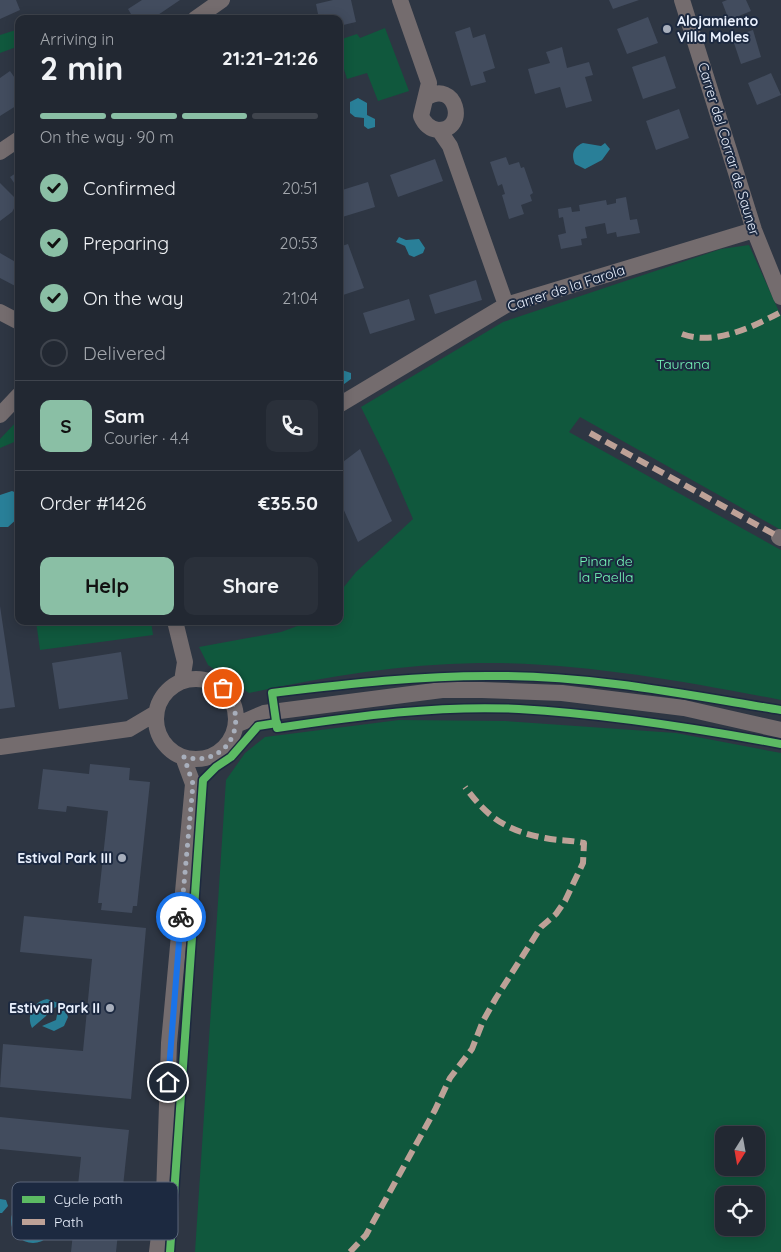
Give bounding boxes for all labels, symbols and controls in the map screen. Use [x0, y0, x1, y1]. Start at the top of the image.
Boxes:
place label: Alojamiento Villa Moles [677, 12, 758, 46]
marker: Alojamiento Villa Moles [661, 23, 673, 35]
text: Arriving in [40, 29, 114, 49]
text: 21:21–21:26 [222, 46, 318, 70]
text: 2 min [40, 48, 123, 88]
street label: Carrer del Corrar de Sauner [694, 60, 764, 238]
text: On the way · 90 m [40, 127, 174, 147]
icon: check [40, 174, 68, 202]
text: Confirmed [83, 176, 176, 200]
text: 20:51 [282, 178, 318, 198]
icon: check [40, 229, 68, 257]
text: Preparing [83, 231, 169, 255]
text: 20:53 [280, 233, 318, 253]
street label: Carrer de la Farola [505, 261, 627, 315]
icon: check [40, 284, 68, 312]
text: On the way [83, 286, 184, 310]
text: 21:04 [282, 288, 318, 308]
text: Delivered [83, 341, 166, 365]
park label: Taurana [656, 355, 710, 373]
button: phone [266, 400, 318, 452]
text: Sam [104, 404, 145, 428]
text: S [60, 414, 72, 438]
text: Courier · 4.4 [104, 428, 189, 448]
text: Order #1426 [40, 491, 146, 515]
text: €35.50 [258, 491, 318, 515]
park label: Pinar de la Paella [578, 552, 634, 586]
button: Help [40, 557, 174, 615]
button: Share [184, 557, 318, 615]
pin [202, 667, 244, 709]
icon: bag [209, 674, 237, 702]
place label: Estival Park III [17, 849, 112, 867]
marker: Estival Park III [116, 852, 128, 864]
courier [156, 892, 206, 942]
icon: bike [167, 903, 195, 931]
place label: Estival Park II [9, 999, 100, 1017]
marker: Estival Park II [104, 1002, 116, 1014]
pin [147, 1061, 189, 1103]
icon: home [154, 1068, 182, 1096]
north arrow [715, 1126, 765, 1176]
map controls [715, 1126, 765, 1236]
legend [12, 1182, 178, 1240]
button: locate [715, 1186, 765, 1236]
text: Cycle path [54, 1190, 123, 1208]
text: Path [54, 1213, 83, 1231]

